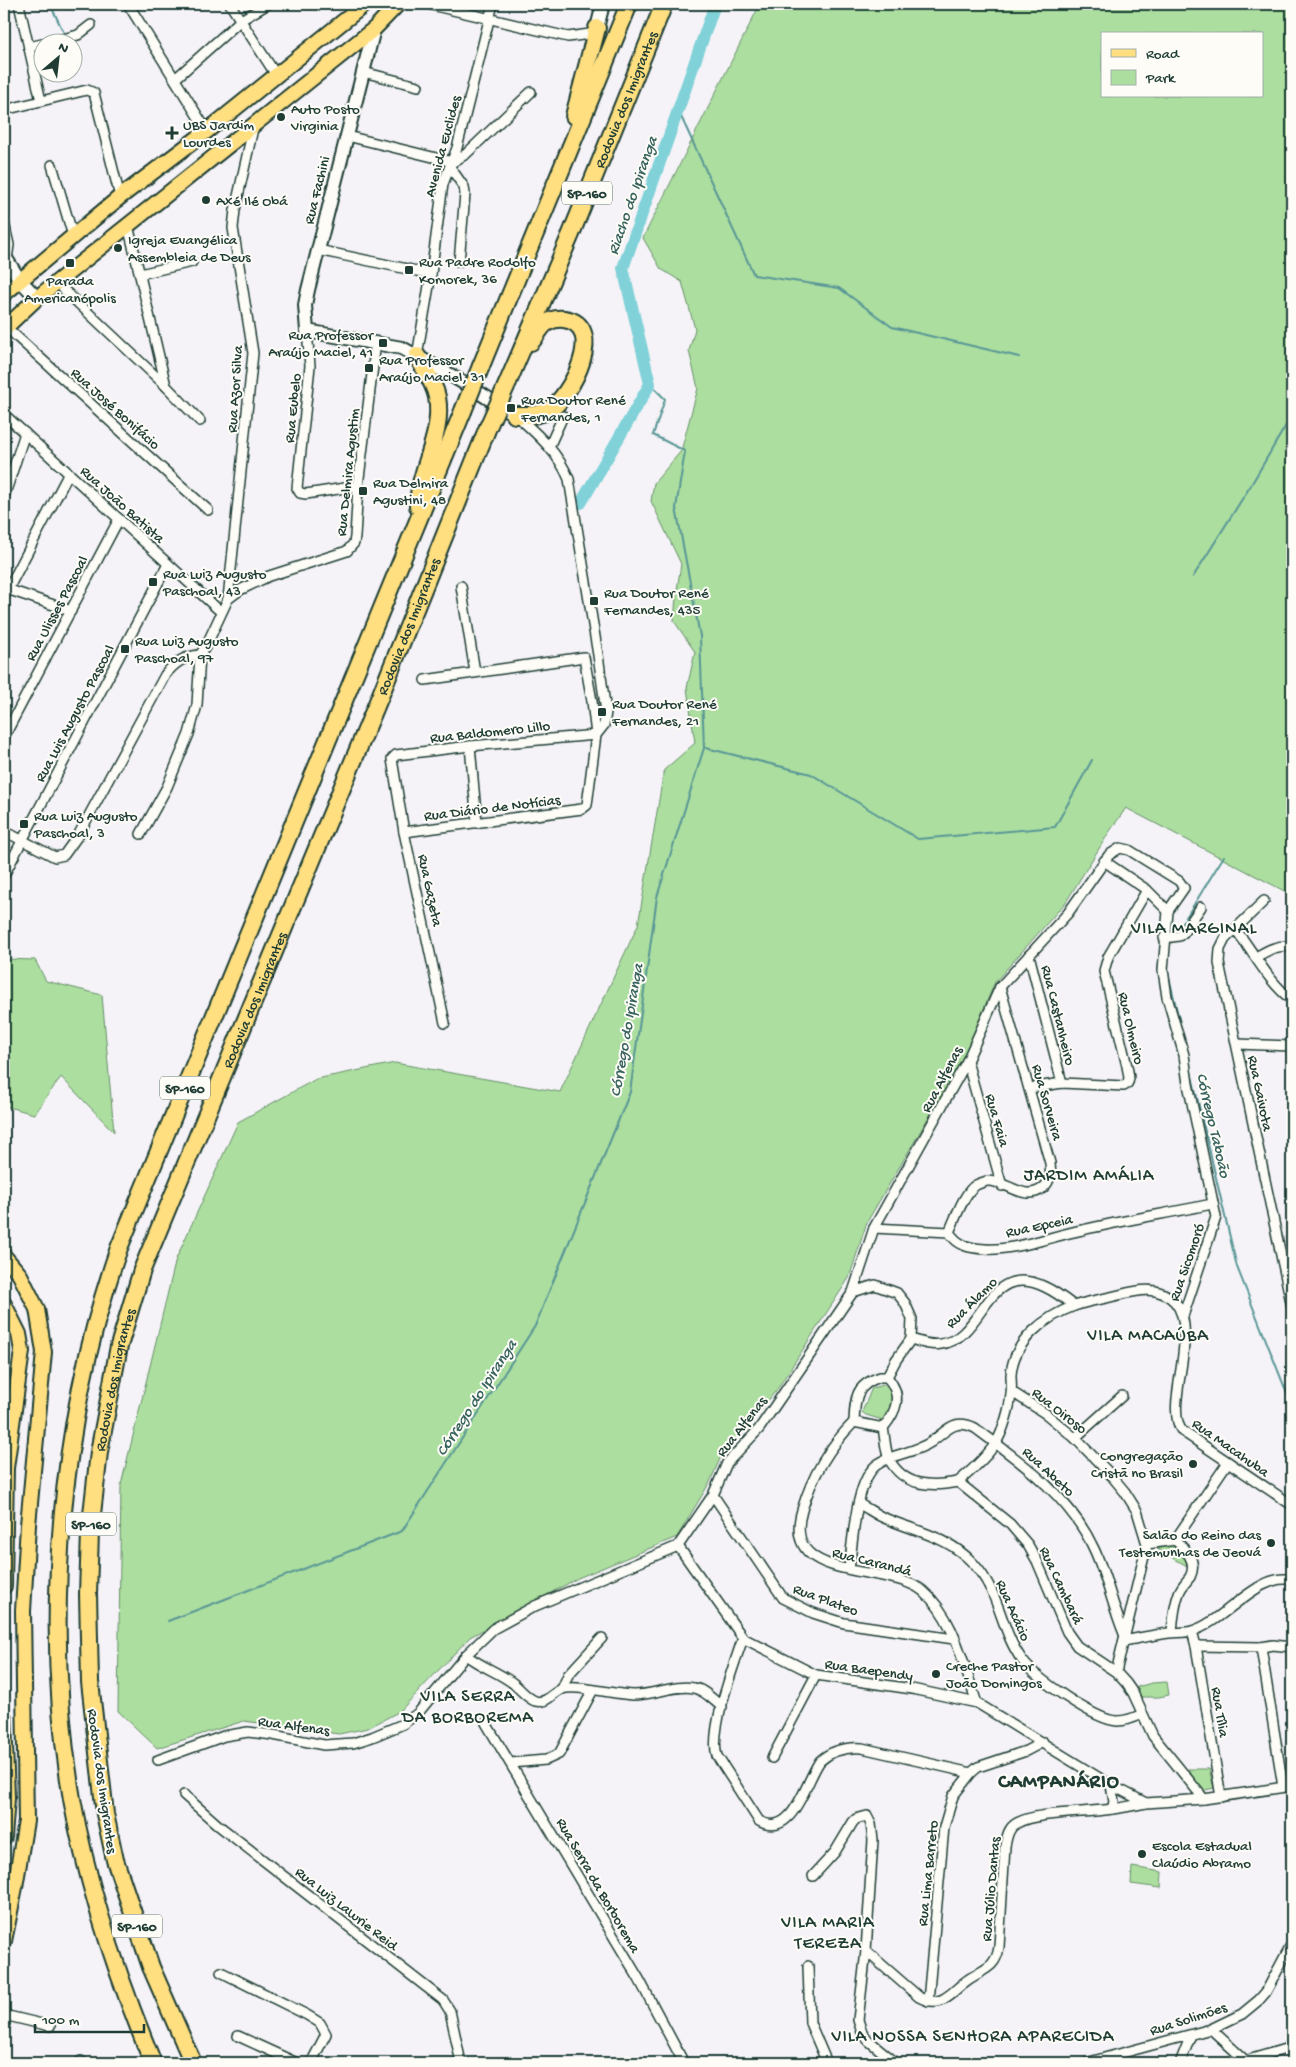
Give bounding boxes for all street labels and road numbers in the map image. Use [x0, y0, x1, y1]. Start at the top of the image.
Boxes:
street label: Rodovia dos Imigrantes [592, 29, 663, 171]
street label: Avenida Euclides [422, 93, 466, 199]
street label: Rua Fachini [301, 155, 335, 226]
road number: SP-160 [562, 182, 612, 204]
street label: Rua Azor Silva [224, 344, 248, 433]
street label: Rua José Bonifácio [66, 365, 163, 455]
street label: Rua Eubelo [281, 372, 307, 444]
street label: Rua Delmira Agustim [333, 407, 365, 537]
street label: Rua João Batista [76, 463, 168, 549]
street label: Rua Ulisses Pascoal [22, 553, 93, 665]
street label: Rodovia dos Imigrantes [374, 555, 446, 698]
street label: Rua Luis Augusto Pascoal [32, 642, 120, 786]
street label: Rua Baldomero Lillo [429, 718, 551, 748]
street label: Rua Diário de Notícias [423, 792, 562, 826]
street label: Rua Gazeta [413, 853, 446, 929]
street label: Rodovia dos Imigrantes [220, 929, 292, 1071]
street label: Rua Castanheiro [1036, 964, 1078, 1068]
street label: Rua Olmeiro [1113, 990, 1147, 1067]
street label: Rua Alfenas [918, 1043, 968, 1116]
street label: Rua Gaivota [1242, 1054, 1276, 1133]
street label: Rua Sorveira [1027, 1063, 1066, 1143]
road number: SP-160 [160, 1076, 210, 1100]
street label: Rua Faia [980, 1092, 1012, 1150]
street label: Rua Epceia [1004, 1211, 1075, 1243]
street label: Rua Sicomoró [1166, 1221, 1210, 1304]
street label: Rua Álamo [943, 1274, 1002, 1333]
street label: Rodovia dos Imigrantes [92, 1306, 141, 1453]
street label: Rua Oiroso [1027, 1384, 1090, 1439]
street label: Rua Alfenas [713, 1393, 772, 1461]
street label: Rua Macahuba [1188, 1415, 1273, 1482]
street label: Rua Abeto [1018, 1444, 1078, 1501]
road number: SP-160 [66, 1512, 116, 1536]
street label: Rua Carandá [830, 1544, 914, 1582]
street label: Rua Cambará [1034, 1544, 1086, 1628]
street label: Rua Acácio [991, 1577, 1034, 1644]
street label: Rua Plateo [790, 1581, 861, 1621]
street label: Rua Baependy [823, 1656, 915, 1686]
street label: Rua Tília [1206, 1686, 1232, 1739]
street label: Rodovia dos Imigrantes [82, 1708, 120, 1855]
street label: Rua Alfenas [257, 1713, 331, 1741]
street label: Rua Serra da Borborema [551, 1815, 644, 1957]
street label: Rua Lima Barreto [914, 1819, 944, 1927]
street label: Rua Júlio Dantas [978, 1836, 1006, 1942]
street label: Rua Luiz Lawrie Reid [291, 1864, 402, 1956]
road number: SP-160 [112, 1914, 162, 1938]
street label: Rua Solimões [1148, 1999, 1230, 2041]

